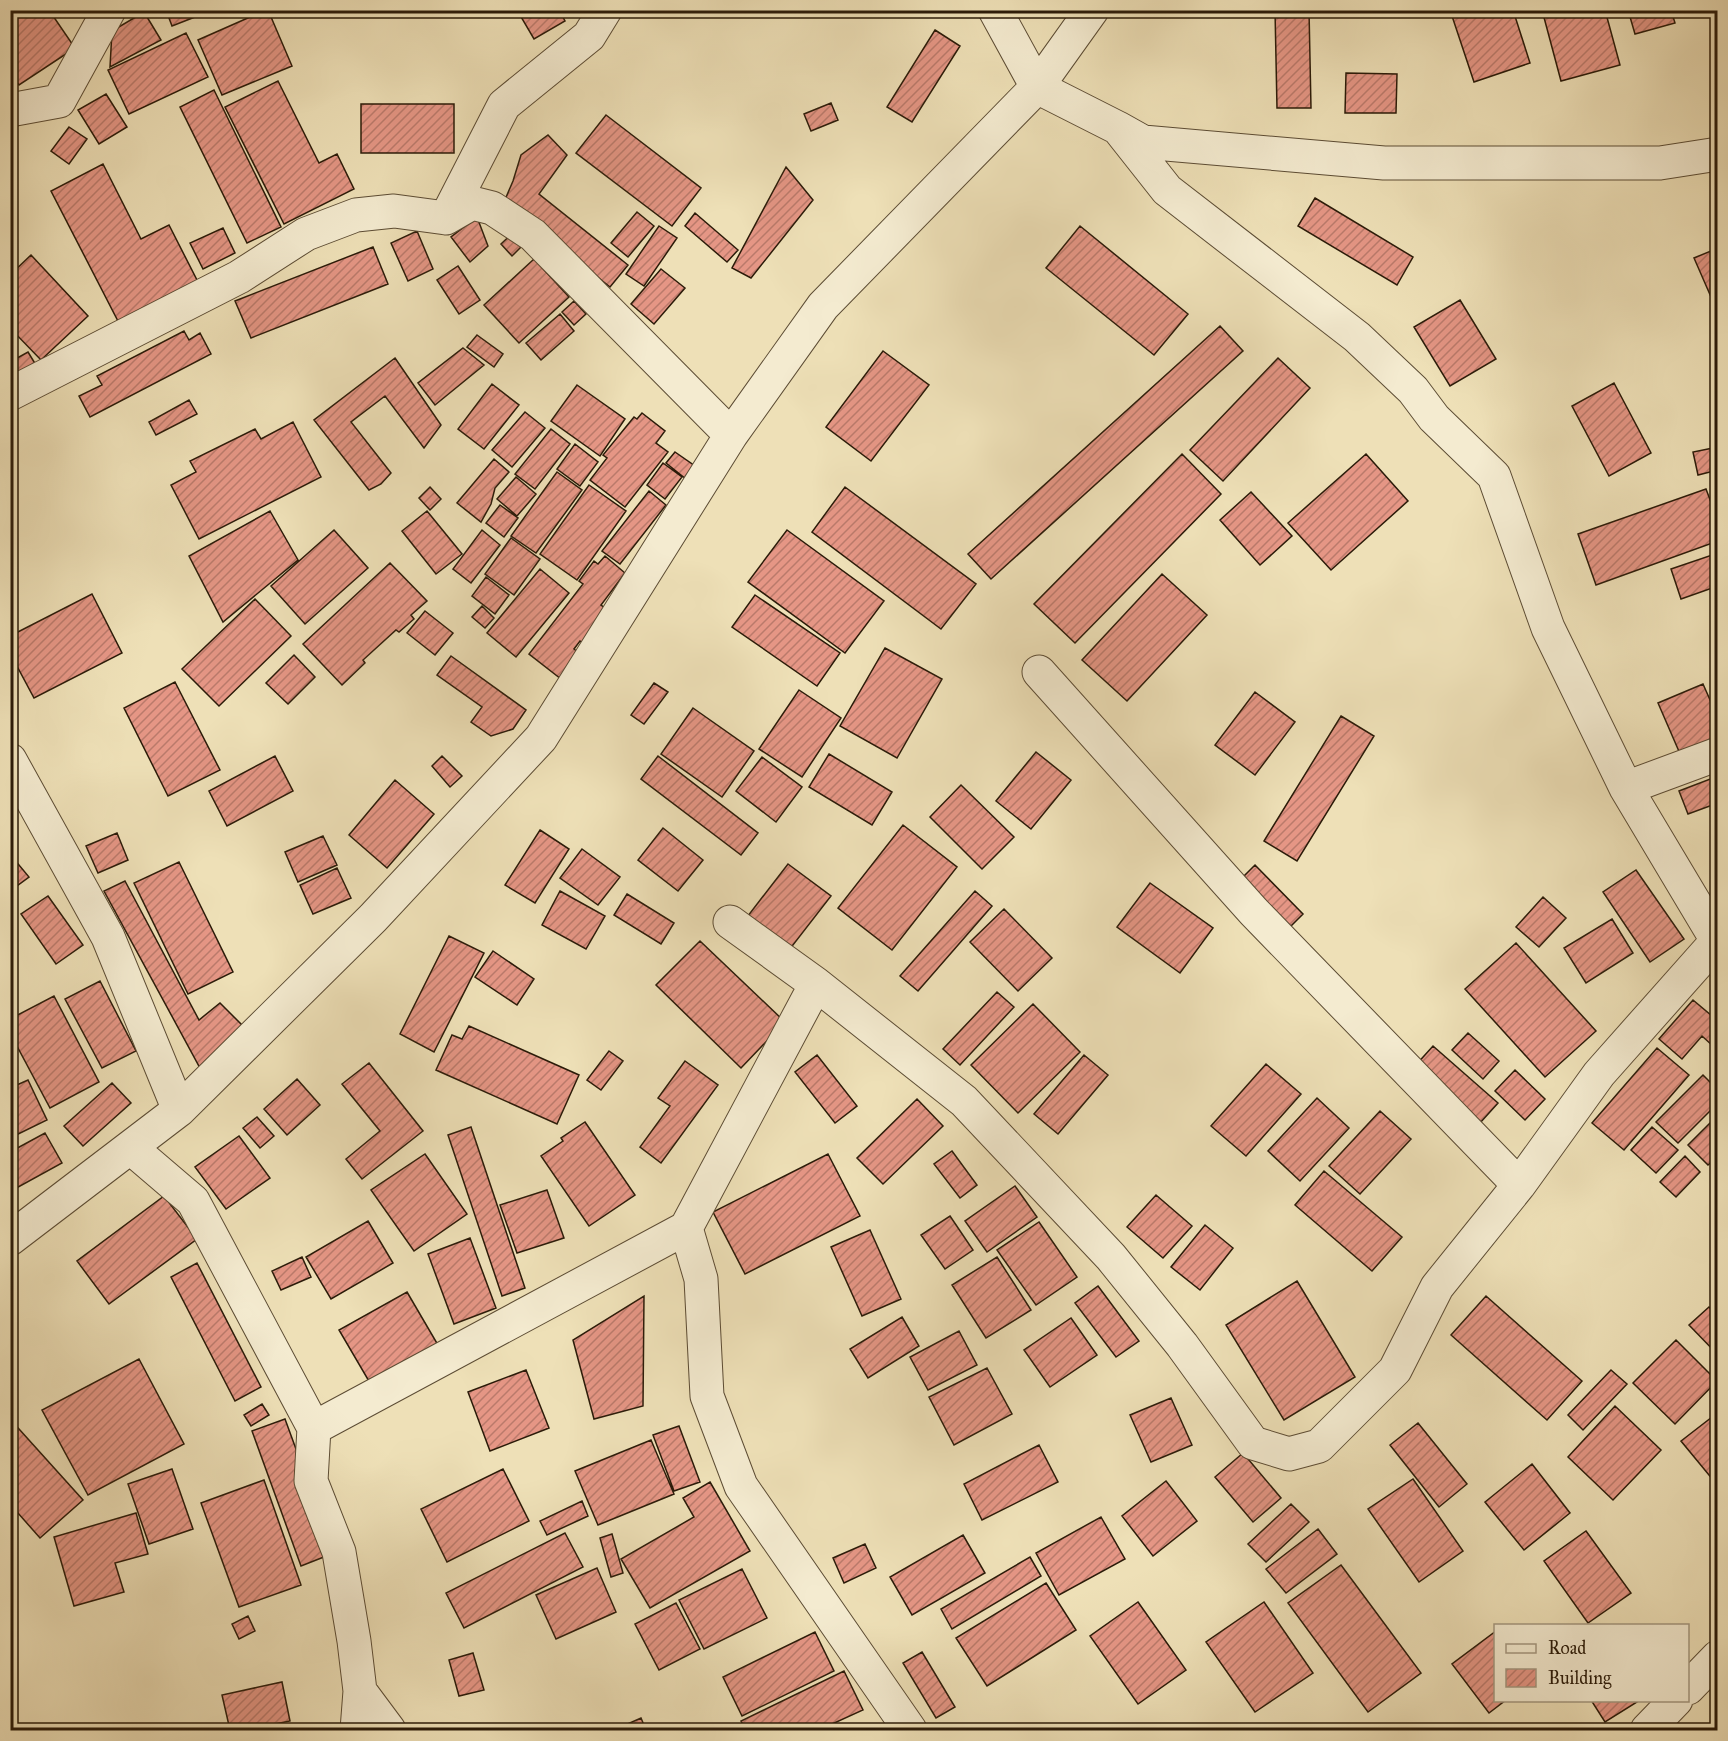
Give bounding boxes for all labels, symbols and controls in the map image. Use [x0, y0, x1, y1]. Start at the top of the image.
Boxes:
legend [1494, 1624, 1689, 1702]
text: Road [1548, 1637, 1586, 1659]
text: Building [1548, 1667, 1612, 1690]

